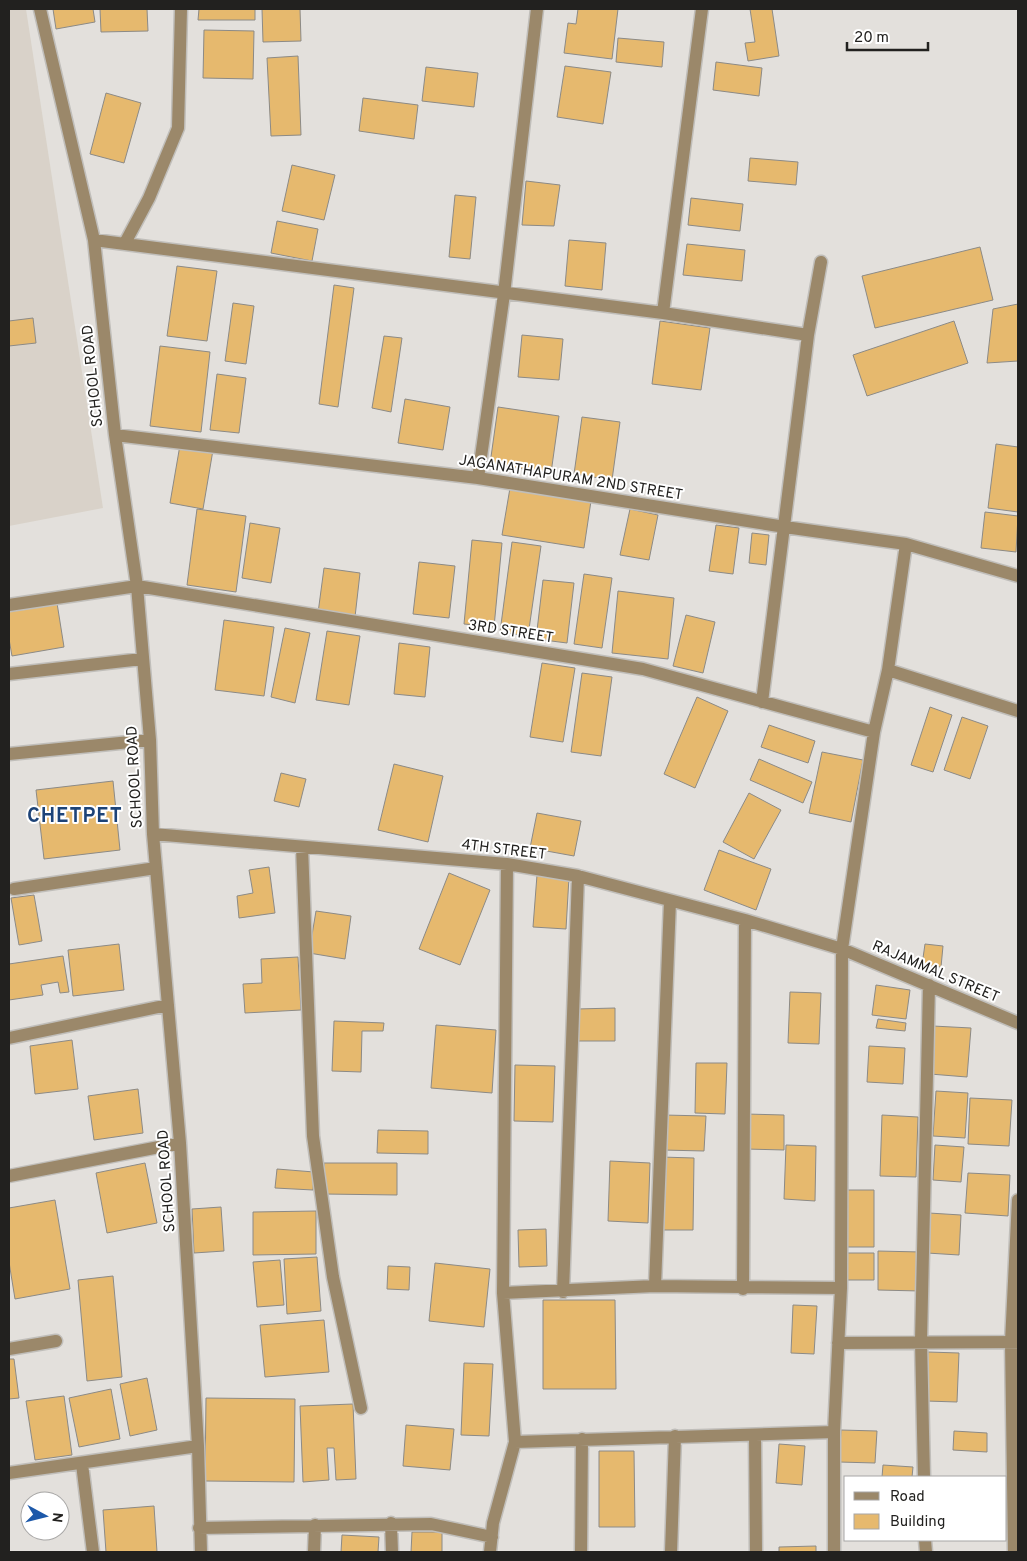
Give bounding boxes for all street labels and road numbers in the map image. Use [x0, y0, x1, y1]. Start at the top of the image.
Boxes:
street label: SCHOOL ROAD [79, 324, 108, 428]
street label: JAGANATHAPURAM 2ND STREET [457, 451, 684, 506]
street label: 3RD STREET [466, 616, 555, 649]
street label: SCHOOL ROAD [123, 725, 148, 829]
street label: 4TH STREET [460, 836, 547, 865]
street label: RAJAMMAL STREET [869, 937, 1002, 1008]
street label: SCHOOL ROAD [154, 1129, 181, 1233]

